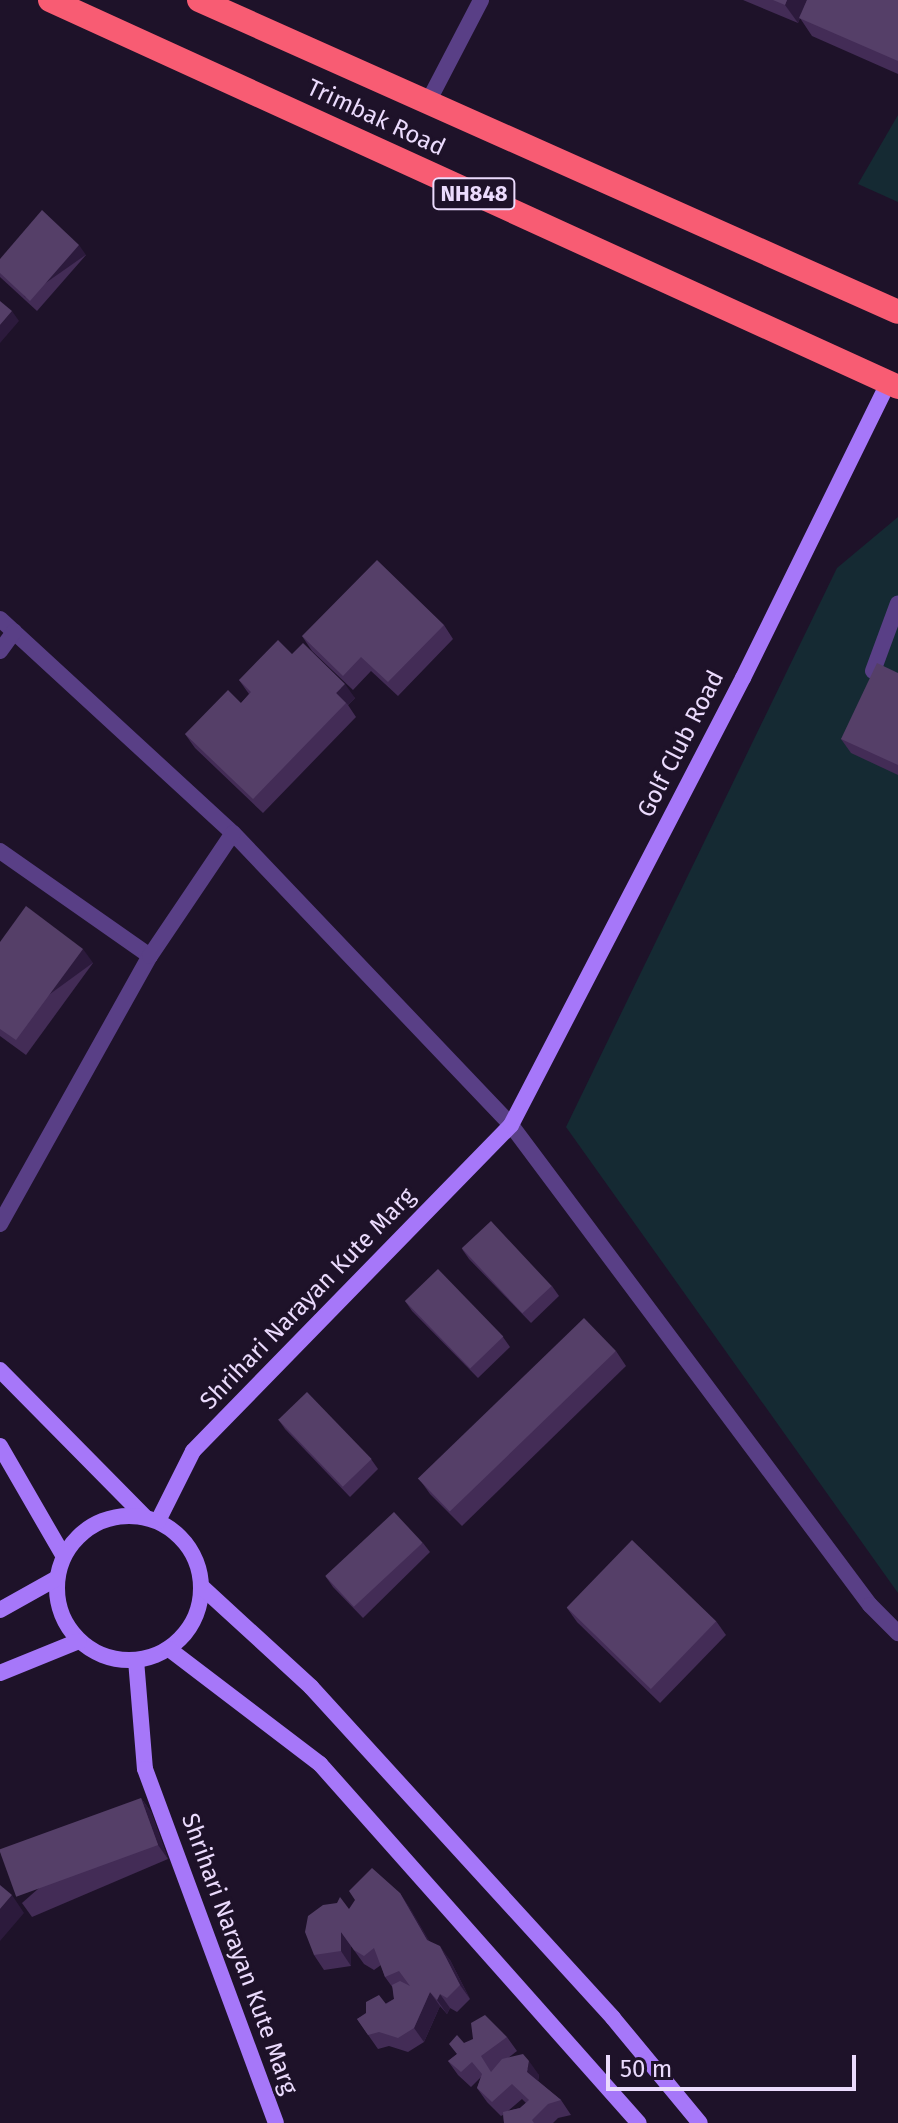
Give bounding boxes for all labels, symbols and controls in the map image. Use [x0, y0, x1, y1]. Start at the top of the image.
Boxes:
street label: Trimbak Road [302, 73, 450, 163]
road number: NH848 [432, 176, 516, 212]
street label: Golf Club Road [632, 666, 730, 822]
street label: Shrihari Narayan Kute Marg [195, 1182, 421, 1416]
street label: Shrihari Narayan Kute Marg [175, 1810, 303, 2098]
scale bar [610, 2039, 860, 2089]
text: 50 m [620, 2055, 672, 2083]

